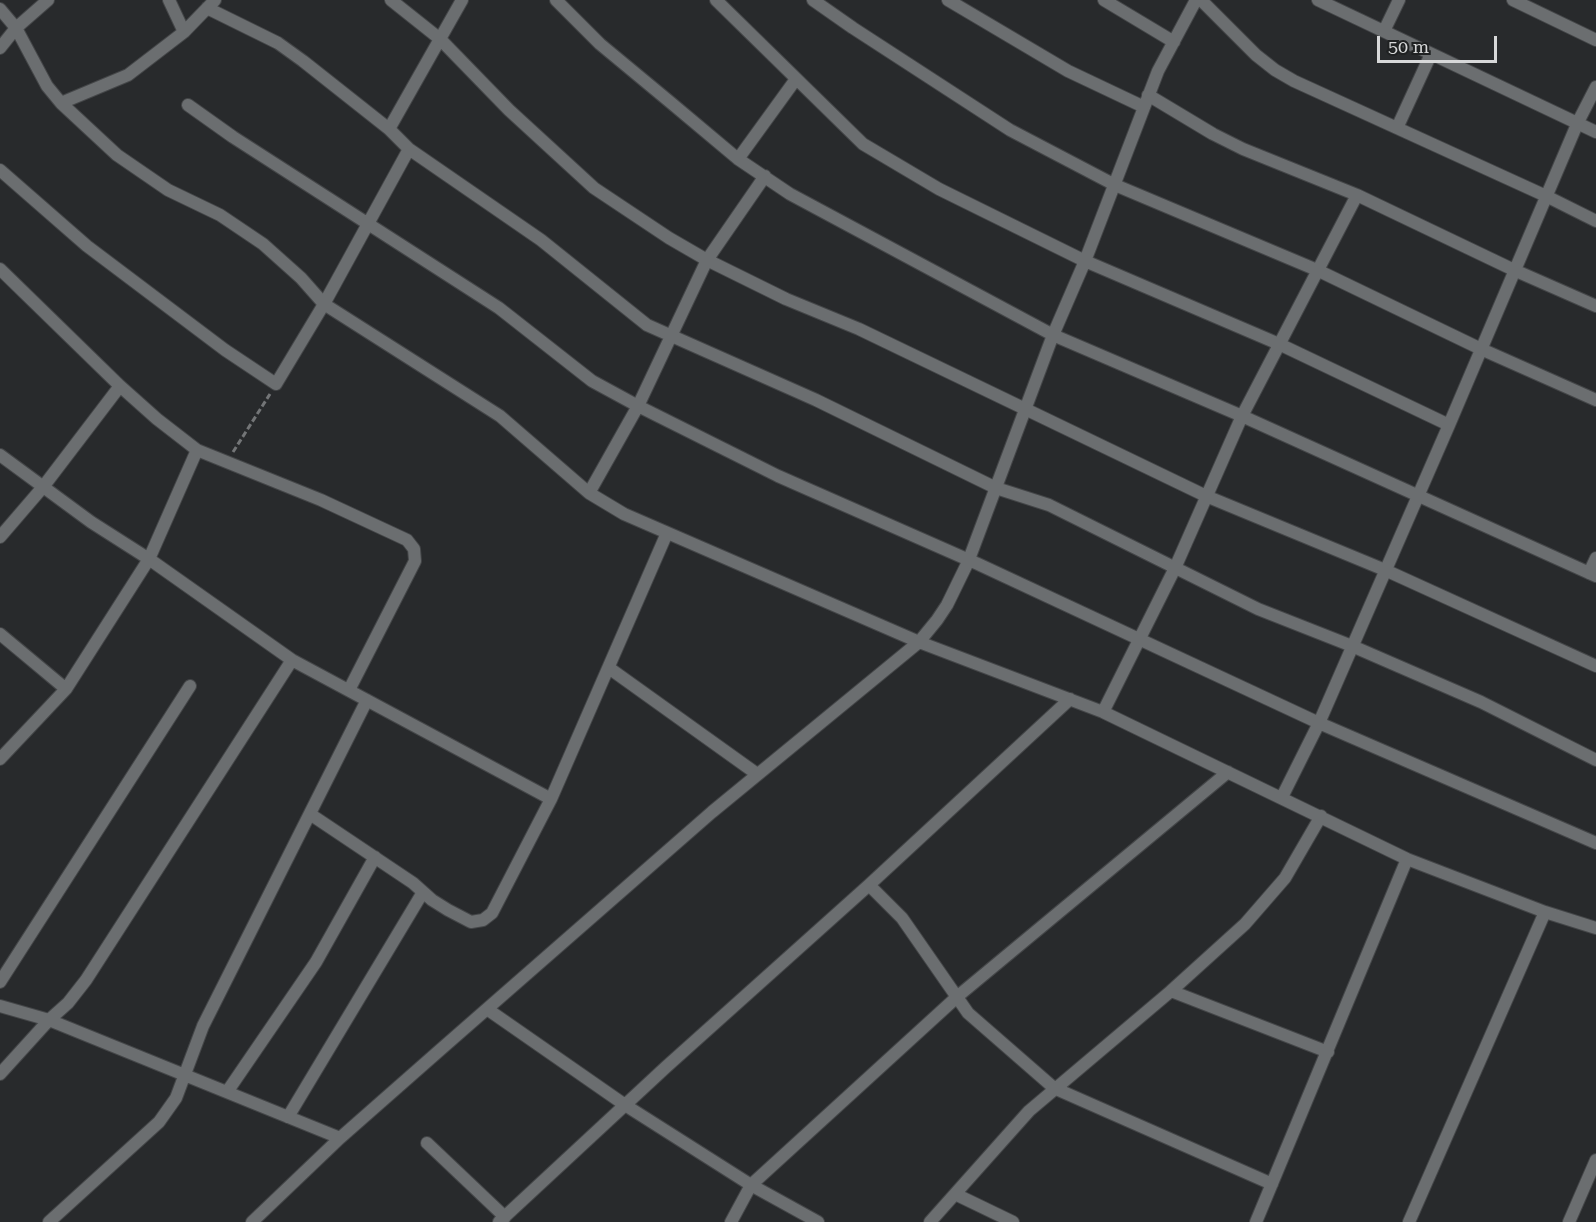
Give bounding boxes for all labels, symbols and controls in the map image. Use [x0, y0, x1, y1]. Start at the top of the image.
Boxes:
scale bar [1380, 24, 1500, 62]
text: 50 m [1388, 36, 1429, 57]

